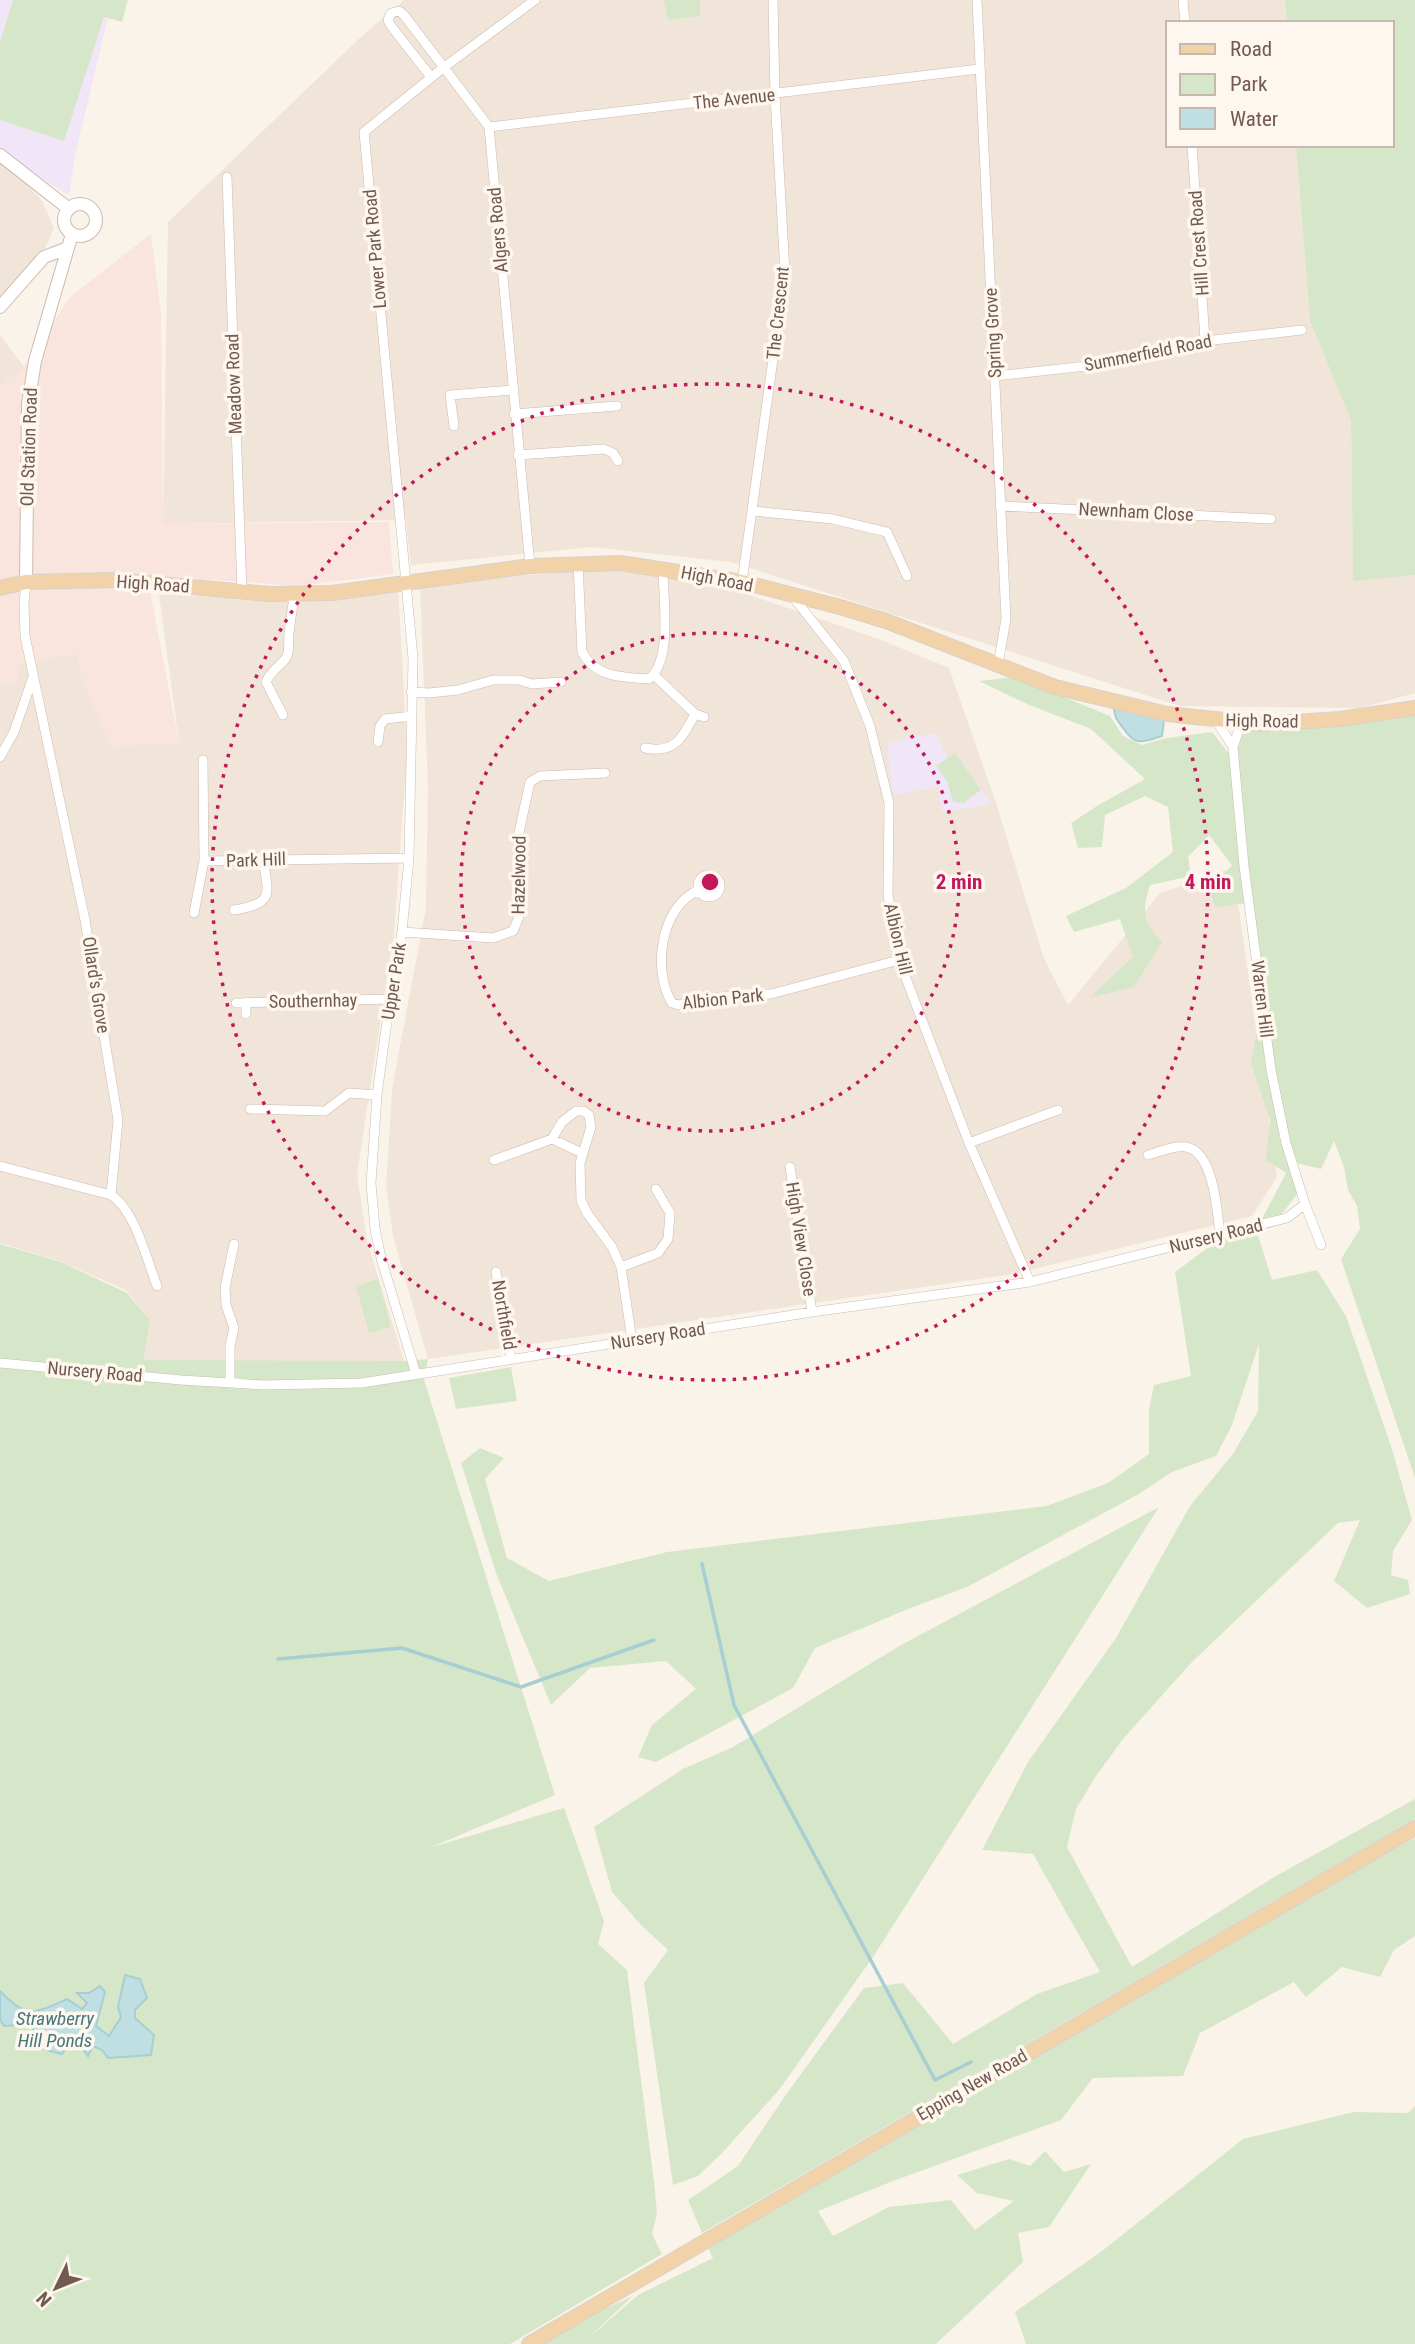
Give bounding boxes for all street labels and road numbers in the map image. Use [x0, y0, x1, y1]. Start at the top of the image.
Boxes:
street label: The Avenue [692, 84, 776, 113]
street label: Algers Road [483, 186, 512, 274]
street label: Lower Park Road [359, 188, 390, 310]
street label: Hill Crest Road [1184, 190, 1213, 296]
street label: The Crescent [762, 265, 793, 361]
street label: Spring Grove [980, 287, 1005, 379]
street label: Summerfield Road [1082, 330, 1214, 375]
street label: Meadow Road [221, 333, 246, 435]
street label: Old Station Road [16, 387, 41, 507]
street label: Newnham Close [1078, 498, 1194, 525]
street label: High Road [679, 561, 755, 596]
street label: High Road [116, 570, 190, 597]
street label: High Road [1225, 709, 1299, 732]
street label: Hazelwood [507, 835, 530, 915]
street label: Park Hill [226, 848, 286, 871]
street label: Albion Hill [880, 901, 917, 977]
street label: Ollard's Grove [78, 935, 114, 1035]
street label: Upper Park [377, 941, 410, 1021]
street label: Warren Hill [1247, 959, 1278, 1039]
street label: Albion Park [681, 984, 765, 1013]
street label: Southernhay [269, 989, 358, 1012]
street label: High View Close [782, 1180, 821, 1298]
street label: Nursery Road [1167, 1214, 1265, 1257]
street label: Northfield [488, 1278, 521, 1351]
street label: Nursery Road [609, 1318, 707, 1353]
street label: Nursery Road [47, 1357, 143, 1386]
street label: Epping New Road [913, 2044, 1031, 2125]

